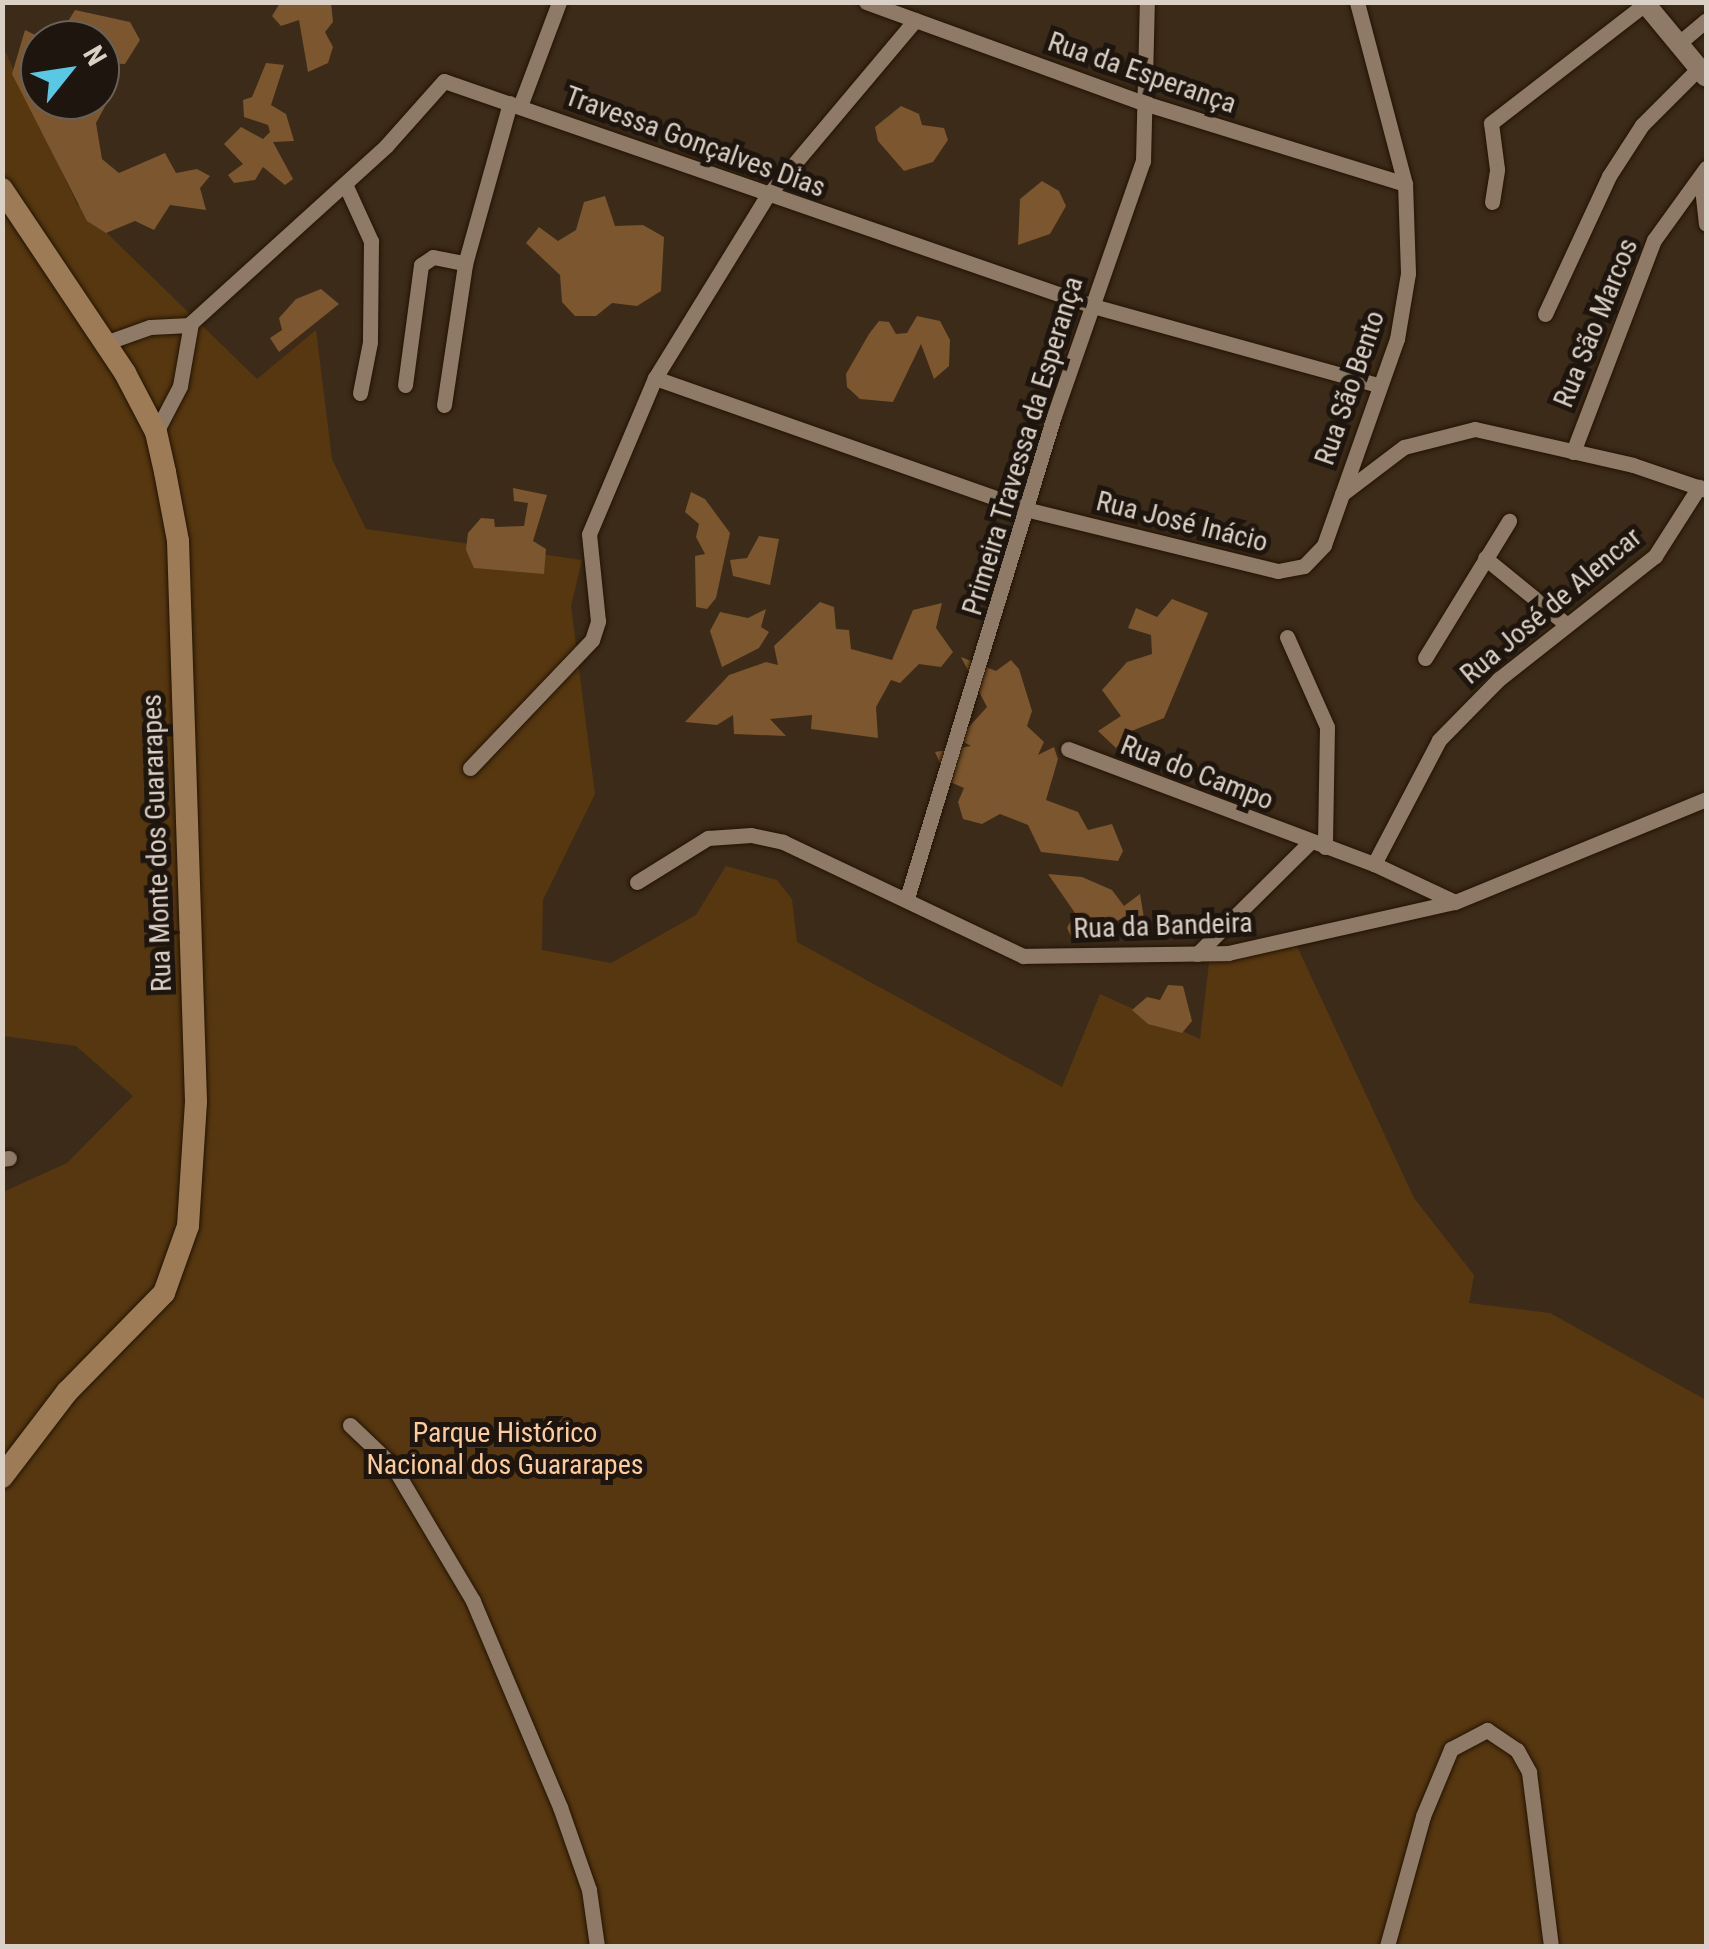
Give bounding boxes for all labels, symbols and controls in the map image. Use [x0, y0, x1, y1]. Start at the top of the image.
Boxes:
north arrow [20, 20, 120, 120]
street label: Rua da Esperança [1043, 25, 1241, 121]
text: N [76, 40, 113, 71]
street label: Travessa Gonçalves Dias [560, 79, 830, 205]
street label: Rua São Marcos [1547, 234, 1645, 412]
street label: Primeira Travessa da Esperança [955, 272, 1091, 620]
street label: Rua São Bento [1308, 307, 1392, 469]
street label: Rua José Inácio [1093, 484, 1271, 560]
street label: Rua José de Alencar [1454, 521, 1648, 691]
street label: Rua Monte dos Guararapes [135, 694, 179, 992]
street label: Rua do Campo [1116, 728, 1278, 818]
street label: Rua da Bandeira [1073, 906, 1253, 946]
park label: Parque Histórico Nacional dos Guararapes [366, 1416, 644, 1482]

